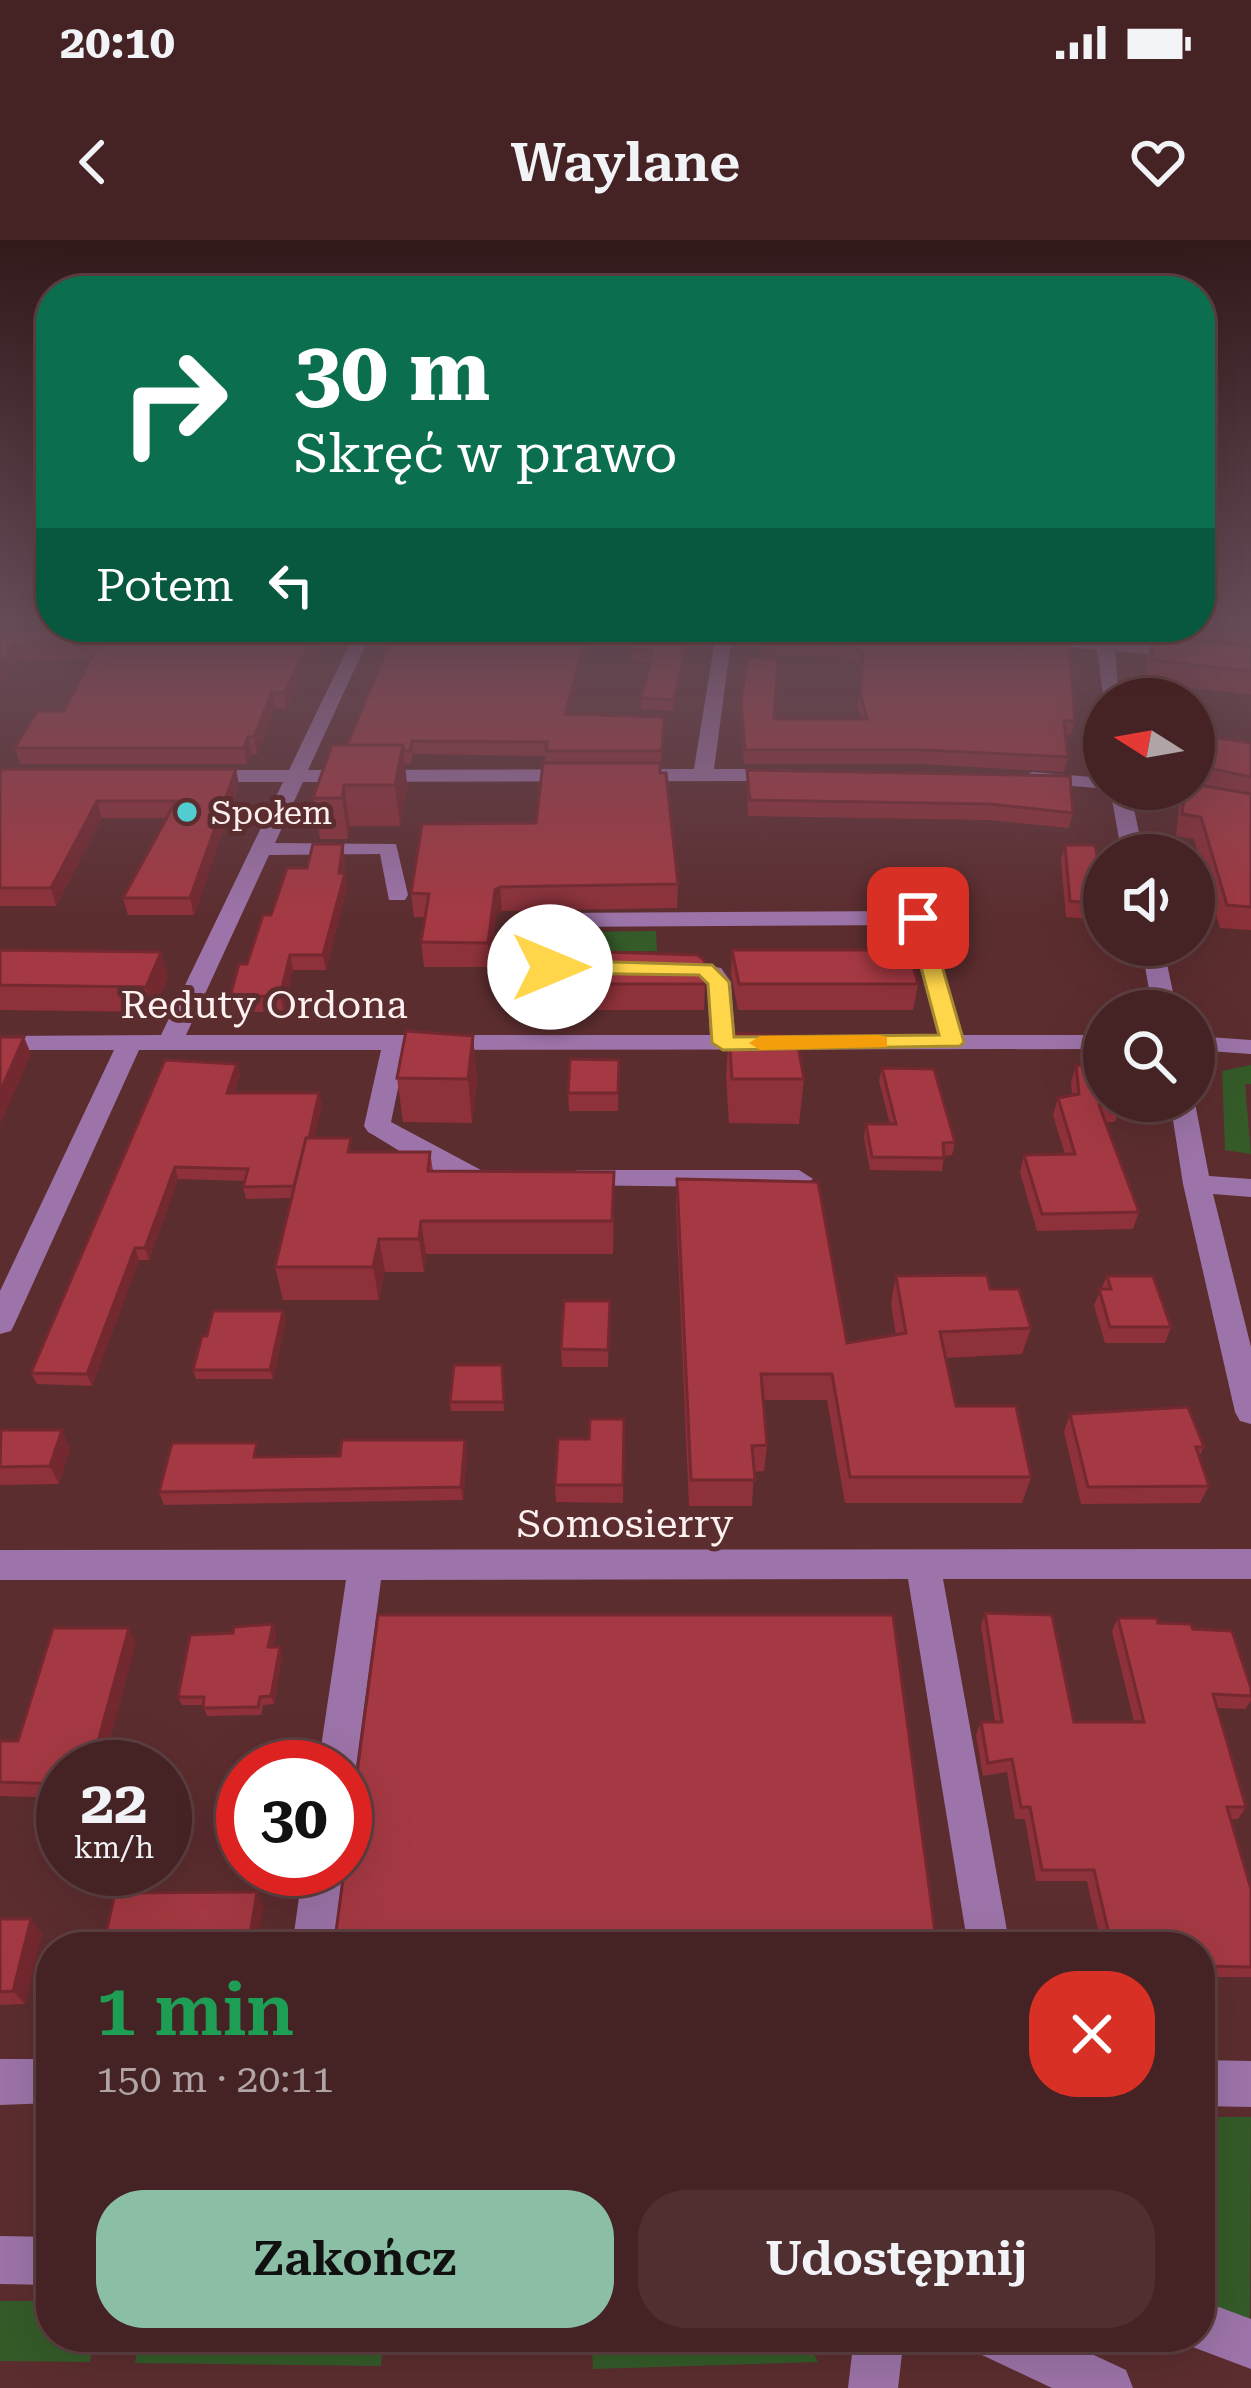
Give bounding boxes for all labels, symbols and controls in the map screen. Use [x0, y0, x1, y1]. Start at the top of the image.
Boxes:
text: 20:10 [60, 16, 175, 69]
icon: back [60, 129, 126, 195]
icon: heart [1125, 129, 1191, 195]
text: Waylane [511, 131, 740, 194]
text: 30 m [294, 322, 490, 420]
icon: right [96, 324, 252, 480]
text: Skręć w prawo [294, 422, 678, 485]
icon: left [258, 552, 324, 618]
text: Potem [96, 559, 234, 612]
north arrow [1083, 678, 1215, 810]
map controls [1083, 678, 1215, 1122]
place label: Społem [211, 793, 332, 832]
marker: Społem [174, 799, 200, 825]
button: sound [1083, 834, 1215, 966]
pin [867, 867, 969, 969]
icon: arrive [885, 885, 951, 951]
position arrow [487, 904, 613, 1030]
street label: Reduty Ordona [120, 982, 408, 1028]
button: search [1083, 990, 1215, 1122]
street label: Somosierry [517, 1501, 733, 1547]
speed limit sign: 30 [216, 1740, 372, 1896]
text: 22 [80, 1767, 148, 1838]
text: km/h [74, 1830, 154, 1865]
text: 1 min [96, 1968, 294, 2053]
button: close [1029, 1971, 1155, 2097]
text: 150 m · 20:11 [96, 2056, 334, 2102]
button: Zakończ [96, 2190, 614, 2328]
button: Udostępnij [638, 2190, 1155, 2328]

